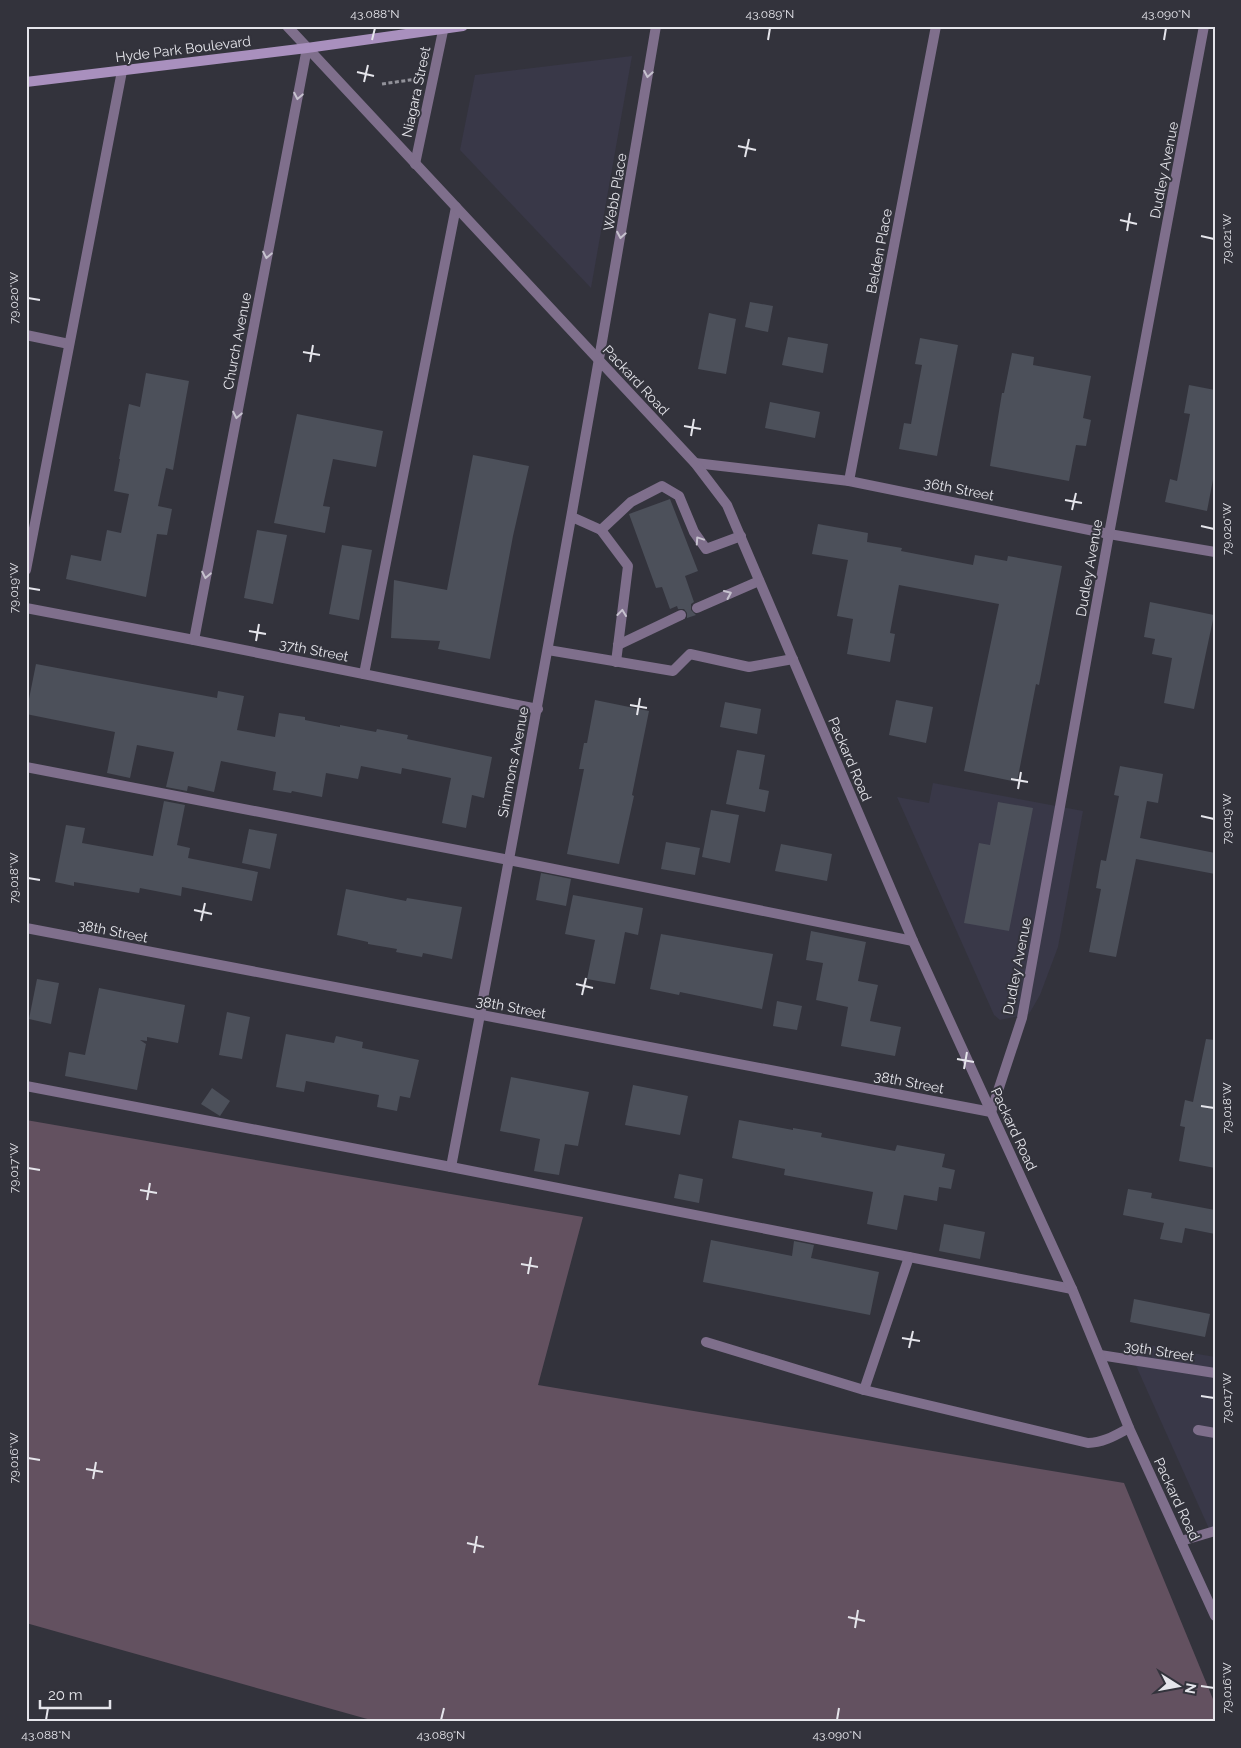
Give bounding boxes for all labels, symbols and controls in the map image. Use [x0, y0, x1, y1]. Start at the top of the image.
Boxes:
text: 43.088°N [350, 7, 400, 21]
text: 43.089°N [746, 7, 794, 21]
text: 43.090°N [1141, 7, 1191, 21]
street label: Hyde Park Boulevard [114, 33, 252, 65]
street label: Niagara Street [399, 45, 434, 139]
one-way arrow [644, 70, 654, 79]
one-way arrow [293, 91, 303, 100]
street label: Dudley Avenue [1147, 120, 1181, 220]
street label: Webb Place [600, 152, 630, 232]
street label: Belden Place [863, 207, 895, 295]
text: 79.021°W [1220, 214, 1234, 264]
one-way arrow [617, 230, 627, 239]
one-way arrow [263, 251, 273, 260]
text: 79.020°W [7, 271, 21, 324]
street label: Church Avenue [220, 291, 254, 391]
street label: Packard Road [600, 342, 672, 418]
one-way arrow [232, 411, 242, 419]
street label: 36th Street [923, 474, 996, 504]
text: 79.020°W [1220, 502, 1234, 555]
street label: Dudley Avenue [1073, 518, 1105, 618]
one-way arrow [696, 536, 705, 546]
text: 79.019°W [7, 562, 21, 613]
one-way arrow [202, 570, 212, 579]
one-way arrow [723, 590, 732, 601]
one-way arrow [616, 609, 627, 617]
street label: 37th Street [278, 635, 350, 665]
street label: Simmons Avenue [494, 705, 532, 819]
street label: Packard Road [825, 715, 875, 803]
text: 79.019°W [1220, 793, 1234, 844]
text: 79.018°W [7, 852, 21, 904]
street label: 38th Street [77, 916, 150, 946]
street label: Dudley Avenue [1000, 916, 1034, 1016]
street label: 38th Street [475, 992, 548, 1022]
street label: 38th Street [873, 1067, 946, 1097]
text: 79.018°W [1220, 1082, 1234, 1134]
street label: Packard Road [988, 1085, 1040, 1173]
text: 79.017°W [7, 1142, 21, 1193]
street label: 39th Street [1123, 1338, 1196, 1364]
text: 79.017°W [1220, 1372, 1234, 1423]
text: 79.016°W [7, 1432, 21, 1484]
street label: Packard Road [1151, 1455, 1203, 1543]
north arrow [1154, 1660, 1204, 1710]
text: 79.016°W [1220, 1662, 1234, 1714]
scale bar [40, 1678, 110, 1710]
text: N [1182, 1682, 1200, 1695]
text: 20 m [48, 1686, 83, 1704]
text: 43.088°N [21, 1728, 71, 1742]
text: 43.089°N [417, 1728, 465, 1742]
text: 43.090°N [812, 1728, 862, 1742]

